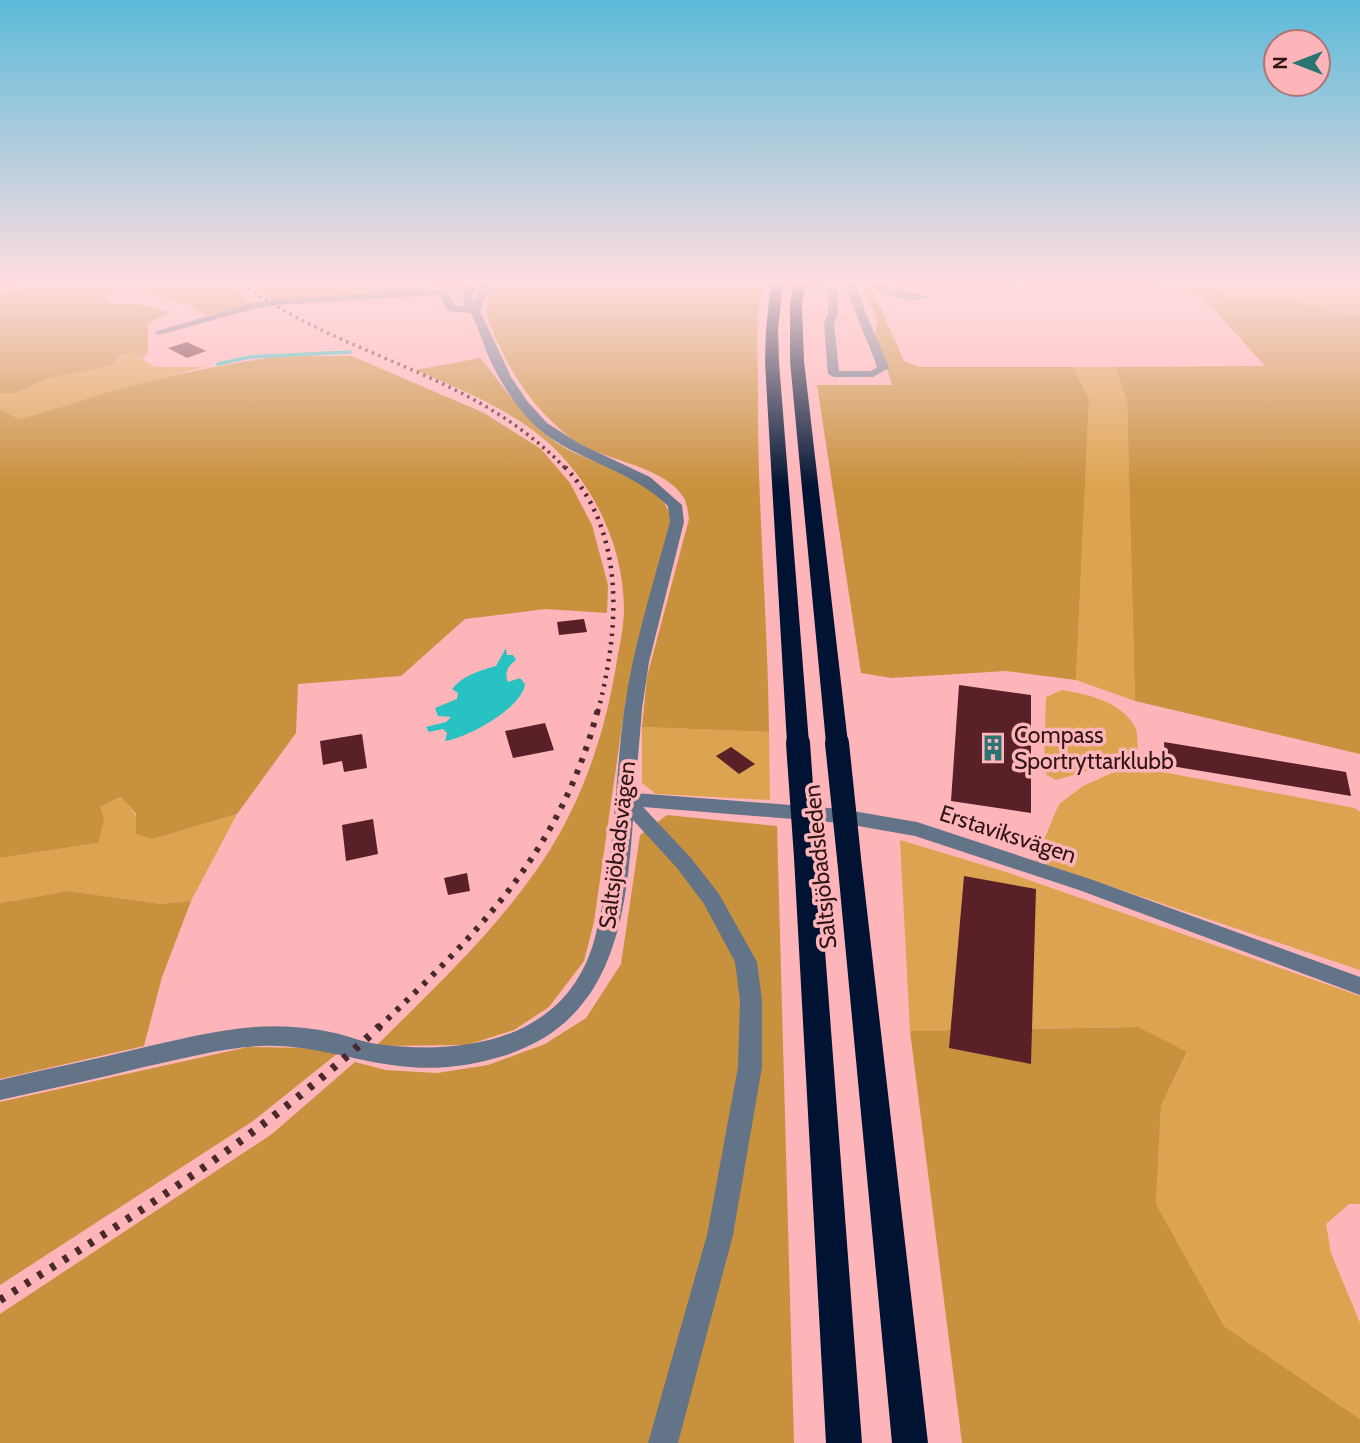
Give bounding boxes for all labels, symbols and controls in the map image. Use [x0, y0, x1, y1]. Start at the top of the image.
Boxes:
north arrow [1262, 28, 1332, 98]
text: N [1269, 56, 1292, 70]
place label: Compass Sportryttarklubb [1014, 721, 1174, 775]
building icon: Compass Sportryttarklubb [978, 733, 1008, 763]
street label: Saltsjöbadsvägen [593, 759, 641, 931]
street label: Saltsjöbadsleden [797, 783, 843, 951]
street label: Erstaviksvägen [936, 799, 1080, 869]

